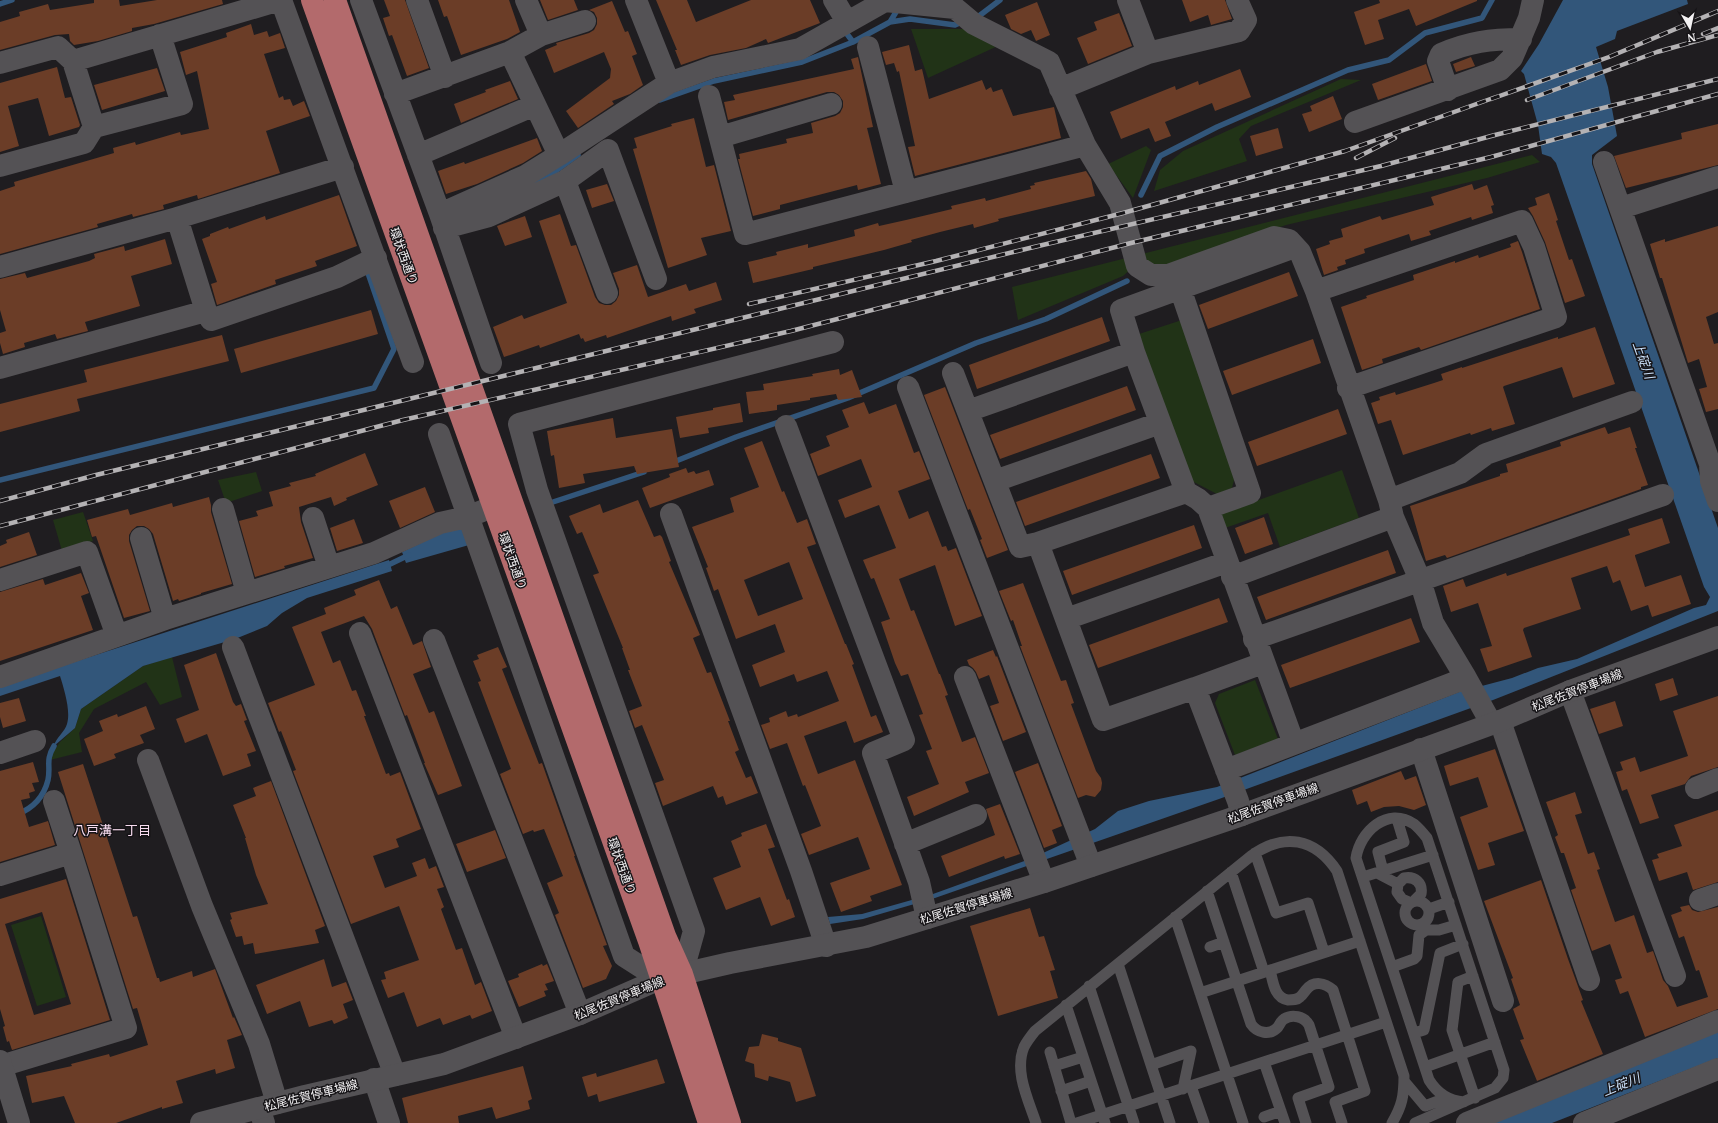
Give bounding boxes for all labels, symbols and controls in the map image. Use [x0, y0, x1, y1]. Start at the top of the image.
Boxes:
north arrow [1670, 8, 1710, 48]
text: N [1686, 30, 1697, 46]
street label: 環状西通り [387, 225, 421, 287]
water label: 上碇川 [1629, 339, 1660, 383]
street label: 環状西通り [496, 530, 530, 592]
street label: 松尾佐賀停車場線 [1529, 666, 1625, 714]
street label: 松尾佐賀停車場線 [1225, 780, 1321, 826]
district label: 八戸溝一丁目 [73, 821, 151, 839]
street label: 環状西通り [605, 835, 639, 897]
street label: 松尾佐賀停車場線 [918, 885, 1014, 927]
street label: 松尾佐賀停車場線 [572, 973, 666, 1023]
water label: 上碇川 [1600, 1068, 1644, 1100]
street label: 松尾佐賀停車場線 [263, 1076, 359, 1114]

